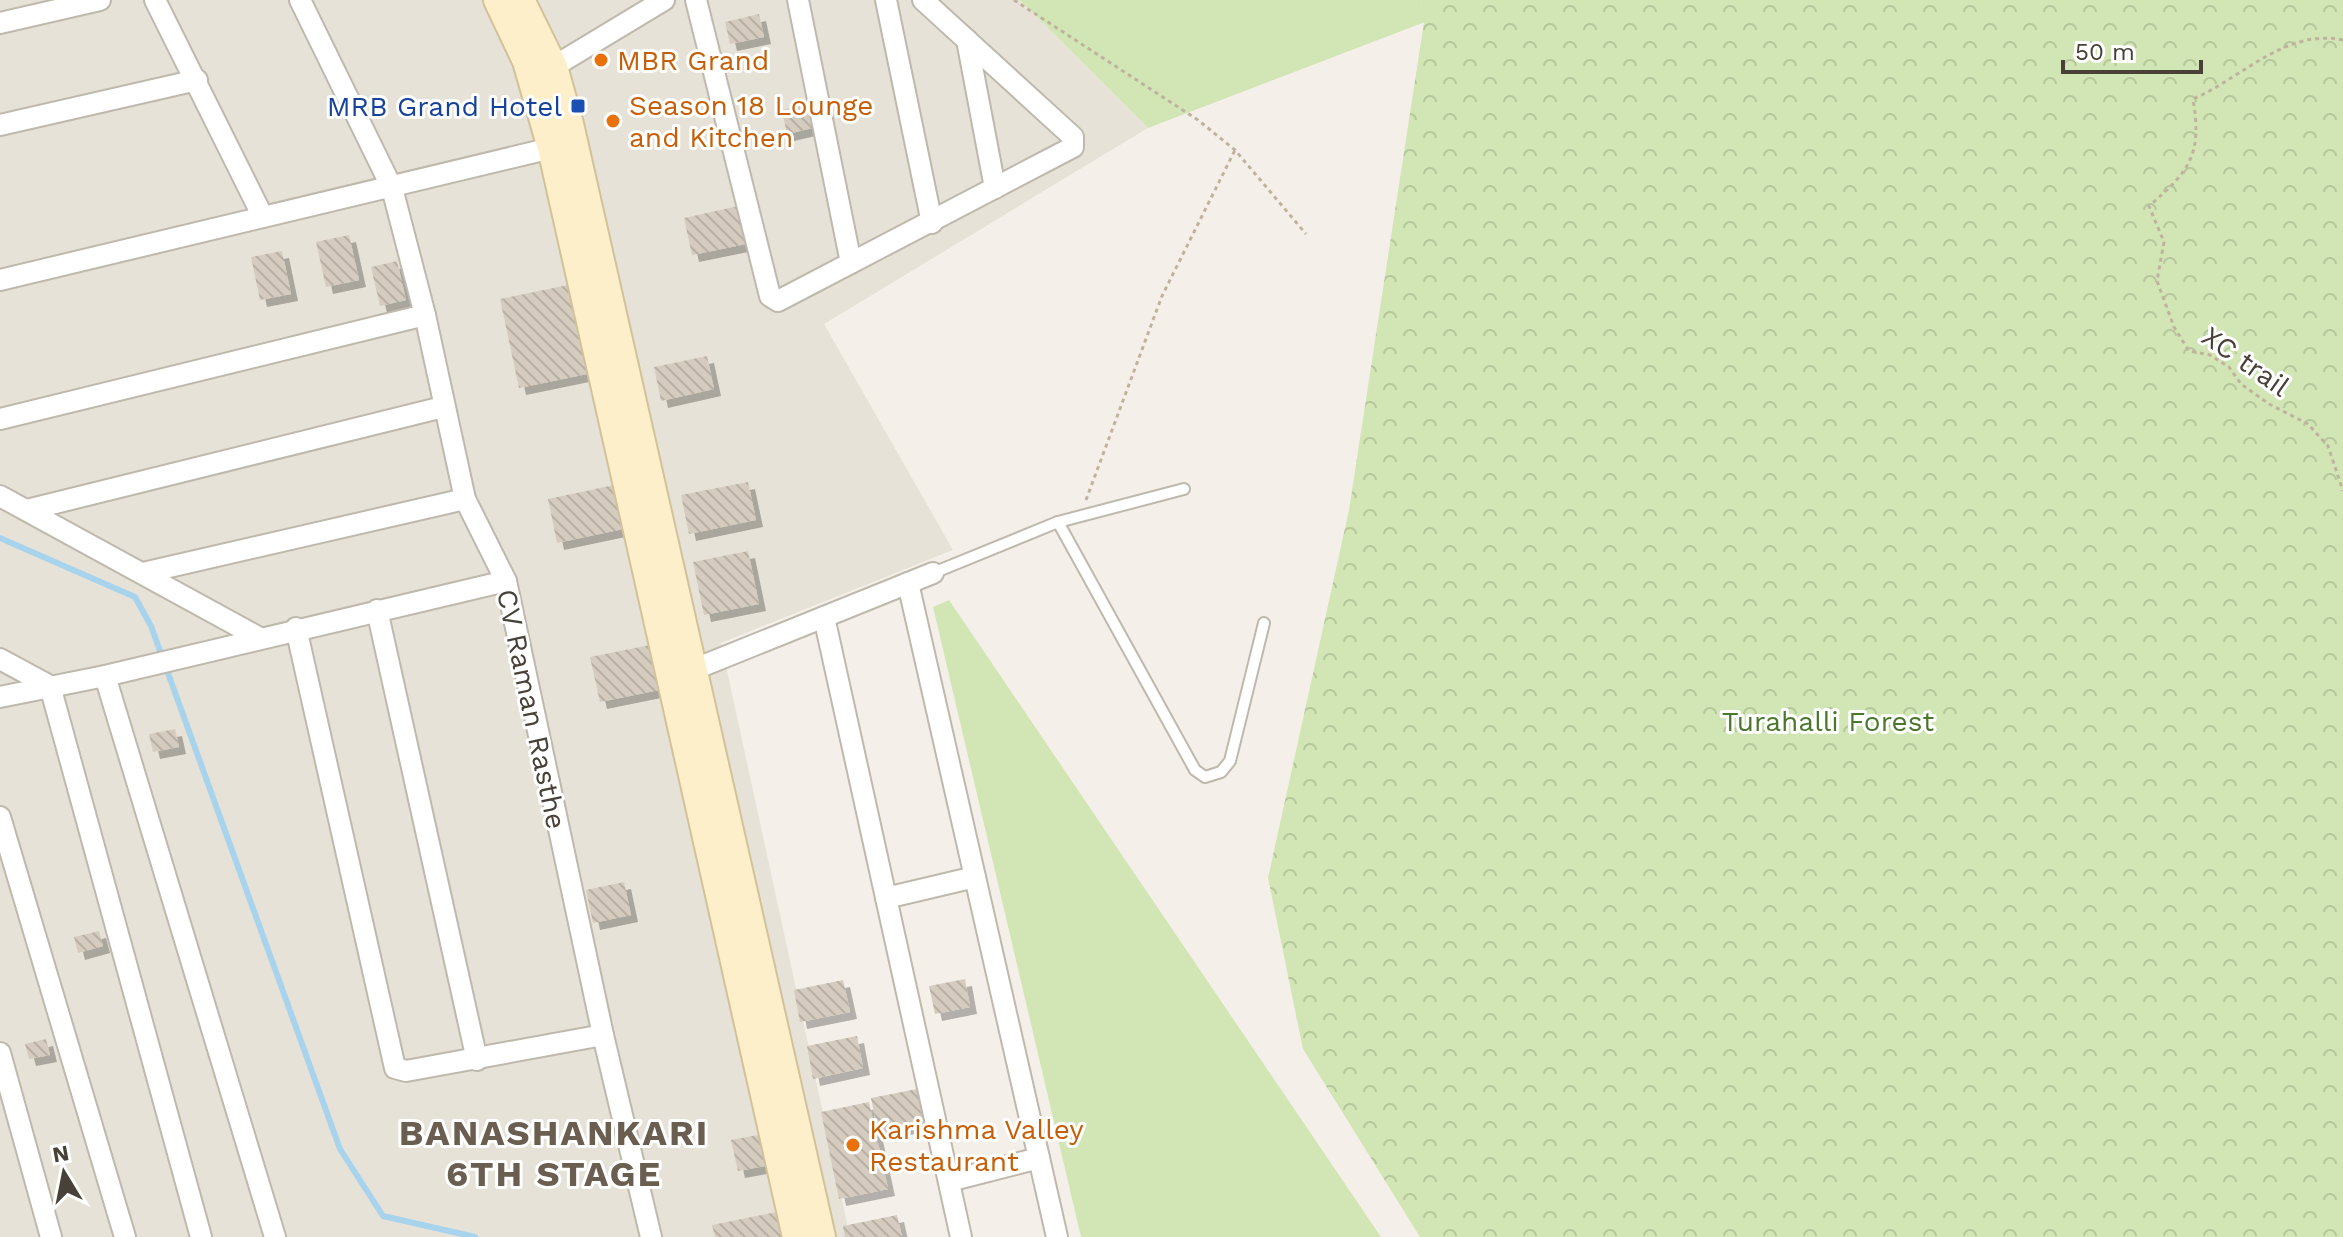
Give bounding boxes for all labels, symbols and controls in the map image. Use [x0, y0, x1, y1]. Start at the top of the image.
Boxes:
scale bar [2063, 24, 2201, 74]
text: 50 m [2075, 38, 2135, 66]
place label: MBR Grand [617, 44, 769, 77]
marker: MBR Grand [592, 51, 610, 69]
place label: Season 18 Lounge and Kitchen [629, 89, 873, 154]
place label: MRB Grand Hotel [327, 90, 562, 123]
marker: MRB Grand Hotel [569, 97, 587, 115]
marker: Season 18 Lounge and Kitchen [604, 112, 622, 130]
street label: XC trail [2196, 320, 2296, 404]
street label: CV Raman Rasthe [490, 586, 573, 832]
park label: Turahalli Forest [1722, 705, 1935, 738]
district label: BANASHANKARI 6TH STAGE [399, 1112, 709, 1195]
place label: Karishma Valley Restaurant [869, 1113, 1084, 1178]
north arrow [24, 1133, 104, 1213]
marker: Karishma Valley Restaurant [844, 1136, 862, 1154]
text: N [50, 1140, 71, 1168]

